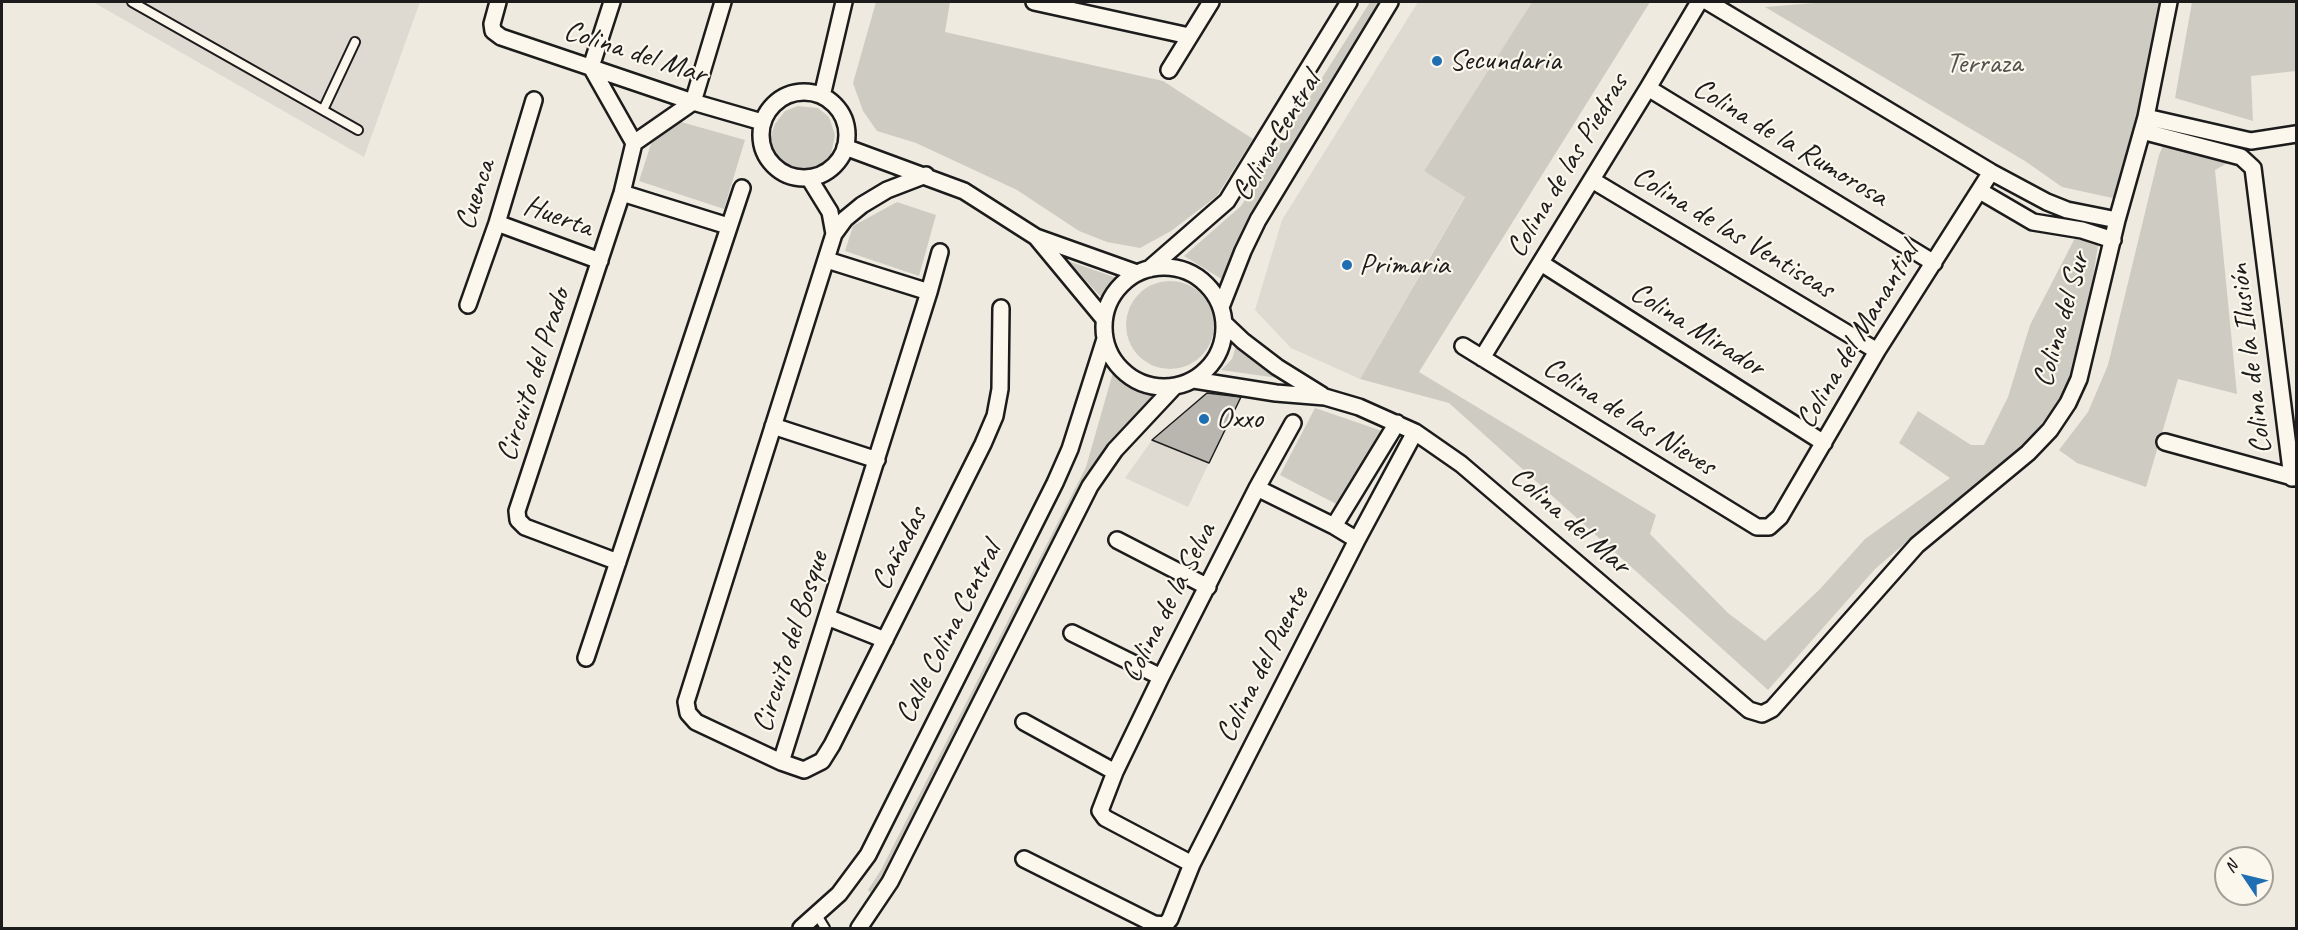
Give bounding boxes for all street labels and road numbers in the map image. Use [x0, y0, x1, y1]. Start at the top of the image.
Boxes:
street label: Colina del Mar [559, 13, 711, 93]
street label: Colina Central [1225, 66, 1329, 208]
street label: Colina de las Piedras [1499, 68, 1637, 264]
street label: Colina de la Rumorosa [1686, 71, 1894, 215]
street label: Cuenca [448, 156, 504, 234]
street label: Colina de las Ventiscas [1626, 159, 1840, 307]
street label: Huerta [519, 188, 597, 246]
street label: Colina del Manantial [1789, 237, 1927, 435]
street label: Colina del Sur [2026, 249, 2098, 391]
street label: Colina de la Ilusión [2221, 262, 2281, 456]
street label: Colina Mirador [1623, 274, 1771, 386]
street label: Circuito del Prado [489, 284, 579, 466]
street label: Colina de las Nieves [1536, 350, 1722, 484]
street label: Colina del Mar [1502, 459, 1638, 583]
street label: Cañadas [864, 502, 936, 596]
street label: Colina de la Selva [1114, 517, 1224, 689]
street label: Calle Colina Central [888, 537, 1010, 729]
street label: Circuito del Bosque [745, 547, 837, 737]
street label: Colina del Puente [1209, 581, 1317, 749]

